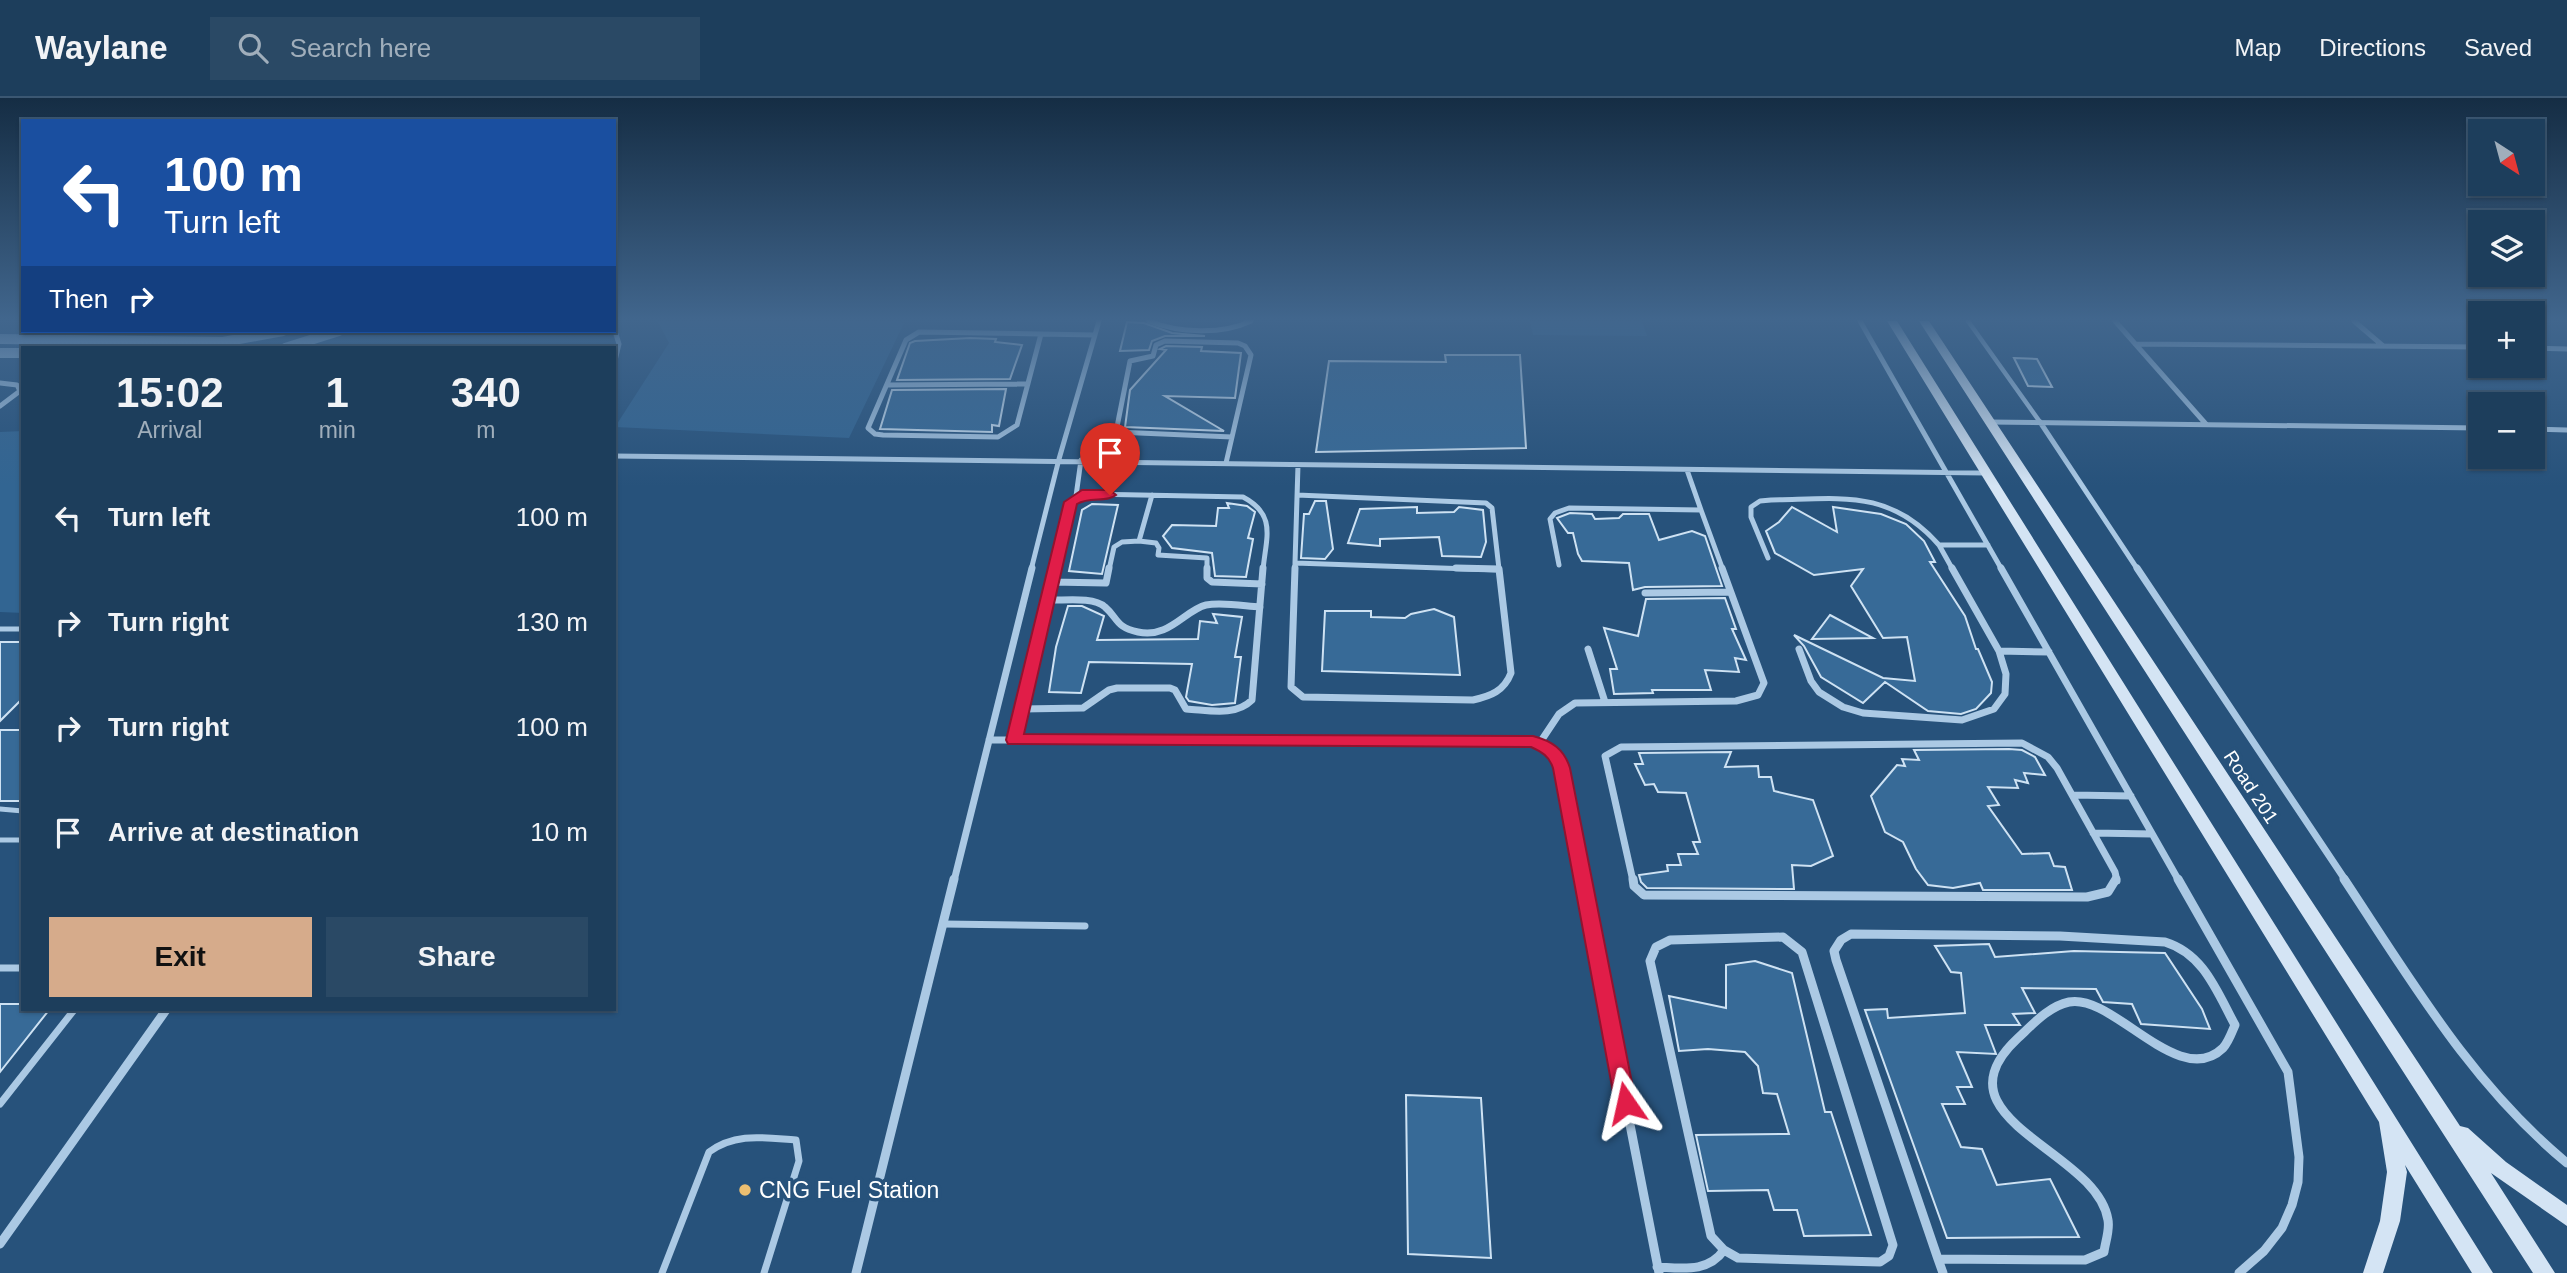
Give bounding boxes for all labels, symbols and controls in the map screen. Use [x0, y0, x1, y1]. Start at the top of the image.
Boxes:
search box [210, 17, 700, 80]
text: Waylane [35, 29, 168, 66]
icon: search [234, 29, 272, 67]
text: Search here [290, 33, 431, 63]
text: Map [2235, 34, 2281, 61]
text: Directions [2319, 34, 2426, 61]
text: Saved [2464, 34, 2532, 61]
north arrow [2468, 119, 2544, 196]
map controls [2468, 119, 2545, 469]
icon: left [49, 147, 140, 238]
text: 100 m [164, 147, 303, 201]
text: Turn left [164, 204, 280, 240]
button: layers [2468, 210, 2545, 287]
icon: right [122, 280, 160, 318]
text: Then [49, 284, 108, 314]
button: + [2468, 301, 2545, 378]
text: 15:02 [116, 369, 224, 416]
text: 1 [325, 369, 349, 416]
text: 340 [451, 369, 521, 416]
button: − [2468, 392, 2545, 469]
text: Arrival [137, 417, 202, 443]
text: min [319, 417, 356, 443]
text: m [476, 417, 495, 443]
pin [1080, 423, 1140, 495]
icon: arrive [1091, 434, 1129, 472]
icon: left [49, 499, 87, 537]
text: Turn left [108, 502, 210, 532]
text: 100 m [516, 502, 588, 532]
icon: right [49, 604, 87, 642]
text: Turn right [108, 607, 229, 637]
text: 130 m [516, 607, 588, 637]
icon: right [49, 709, 87, 747]
text: Turn right [108, 712, 229, 742]
text: 100 m [516, 712, 588, 742]
street label: Road 201 [2220, 747, 2282, 827]
icon: arrive [49, 814, 87, 852]
text: Arrive at destination [108, 817, 359, 847]
text: 10 m [530, 817, 588, 847]
button: Exit [49, 917, 312, 997]
button: Share [326, 917, 588, 997]
position arrow [1589, 1066, 1663, 1140]
place label: CNG Fuel Station [759, 1177, 939, 1203]
marker: CNG Fuel Station [737, 1182, 753, 1198]

